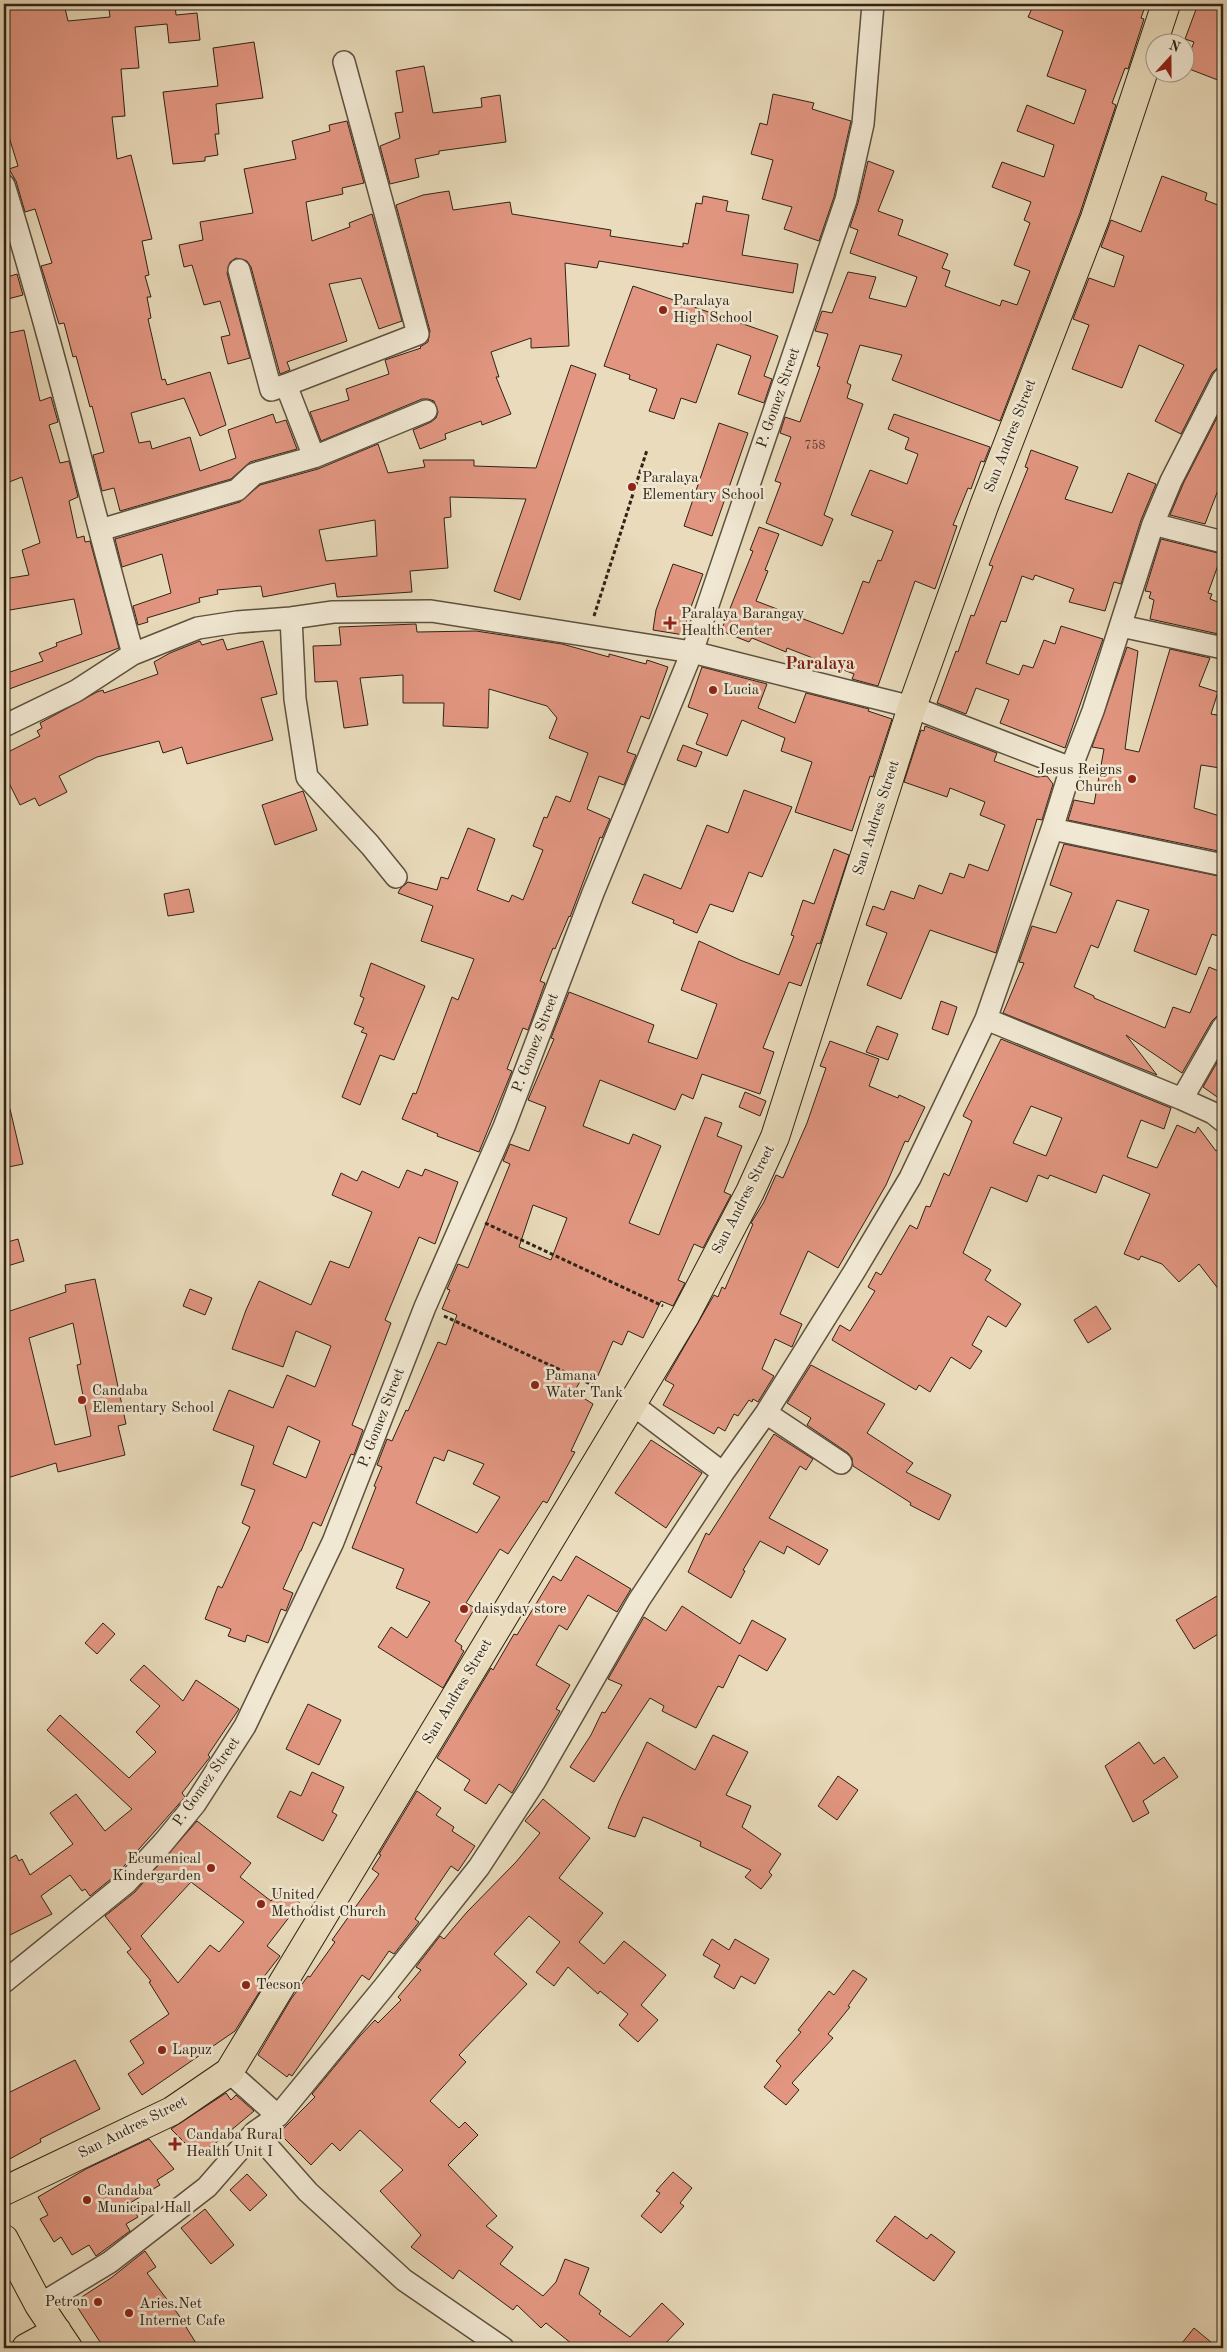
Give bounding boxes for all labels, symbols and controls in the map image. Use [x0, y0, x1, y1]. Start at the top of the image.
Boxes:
north arrow [1144, 32, 1194, 82]
text: N [1167, 38, 1182, 55]
place label: Paralaya High School [673, 294, 752, 326]
marker: Paralaya High School [657, 304, 669, 316]
street label: P. Gomez Street [755, 346, 803, 450]
street label: San Andres Street [983, 377, 1039, 495]
house number: 758 [805, 439, 825, 452]
place label: Paralaya Elementary School [642, 471, 764, 503]
marker: Paralaya Elementary School [626, 481, 638, 493]
place label: Paralaya Barangay Health Center [681, 607, 805, 639]
marker: Paralaya Barangay Health Center [663, 616, 677, 630]
district label: Paralaya [785, 655, 855, 673]
place label: Lucia [723, 683, 760, 698]
marker: Lucia [707, 684, 719, 696]
street label: San Andres Street [851, 759, 903, 877]
place label: Jesus Reigns Church [1037, 763, 1122, 795]
marker: Jesus Reigns Church [1126, 773, 1138, 785]
street label: P. Gomez Street [510, 991, 562, 1095]
street label: San Andres Street [710, 1143, 778, 1257]
street label: P. Gomez Street [356, 1366, 408, 1470]
place label: Pamana Water Tank [545, 1369, 623, 1401]
marker: Pamana Water Tank [529, 1379, 541, 1391]
place label: Candaba Elementary School [92, 1384, 214, 1416]
marker: Candaba Elementary School [76, 1394, 88, 1406]
place label: daisyday store [474, 1602, 567, 1617]
marker: daisyday store [458, 1603, 470, 1615]
street label: San Andres Street [421, 1637, 495, 1747]
street label: P. Gomez Street [171, 1735, 243, 1829]
place label: Ecumenical Kindergarden [112, 1852, 201, 1884]
marker: Ecumenical Kindergarden [205, 1862, 217, 1874]
place label: United Methodist Church [271, 1888, 386, 1920]
marker: United Methodist Church [255, 1898, 267, 1910]
place label: Tecson [256, 1978, 301, 1993]
marker: Tecson [240, 1979, 252, 1991]
place label: Lapuz [172, 2043, 212, 2058]
marker: Lapuz [156, 2044, 168, 2056]
street label: San Andres Street [76, 2094, 190, 2162]
place label: Candaba Rural Health Unit I [186, 2128, 282, 2160]
marker: Candaba Rural Health Unit I [168, 2137, 182, 2151]
place label: Candaba Municipal Hall [97, 2184, 191, 2216]
marker: Candaba Municipal Hall [81, 2194, 93, 2206]
place label: Petron [45, 2295, 88, 2310]
marker: Petron [92, 2296, 104, 2308]
place label: Aries.Net Internet Cafe [139, 2297, 225, 2329]
marker: Aries.Net Internet Cafe [123, 2307, 135, 2319]

